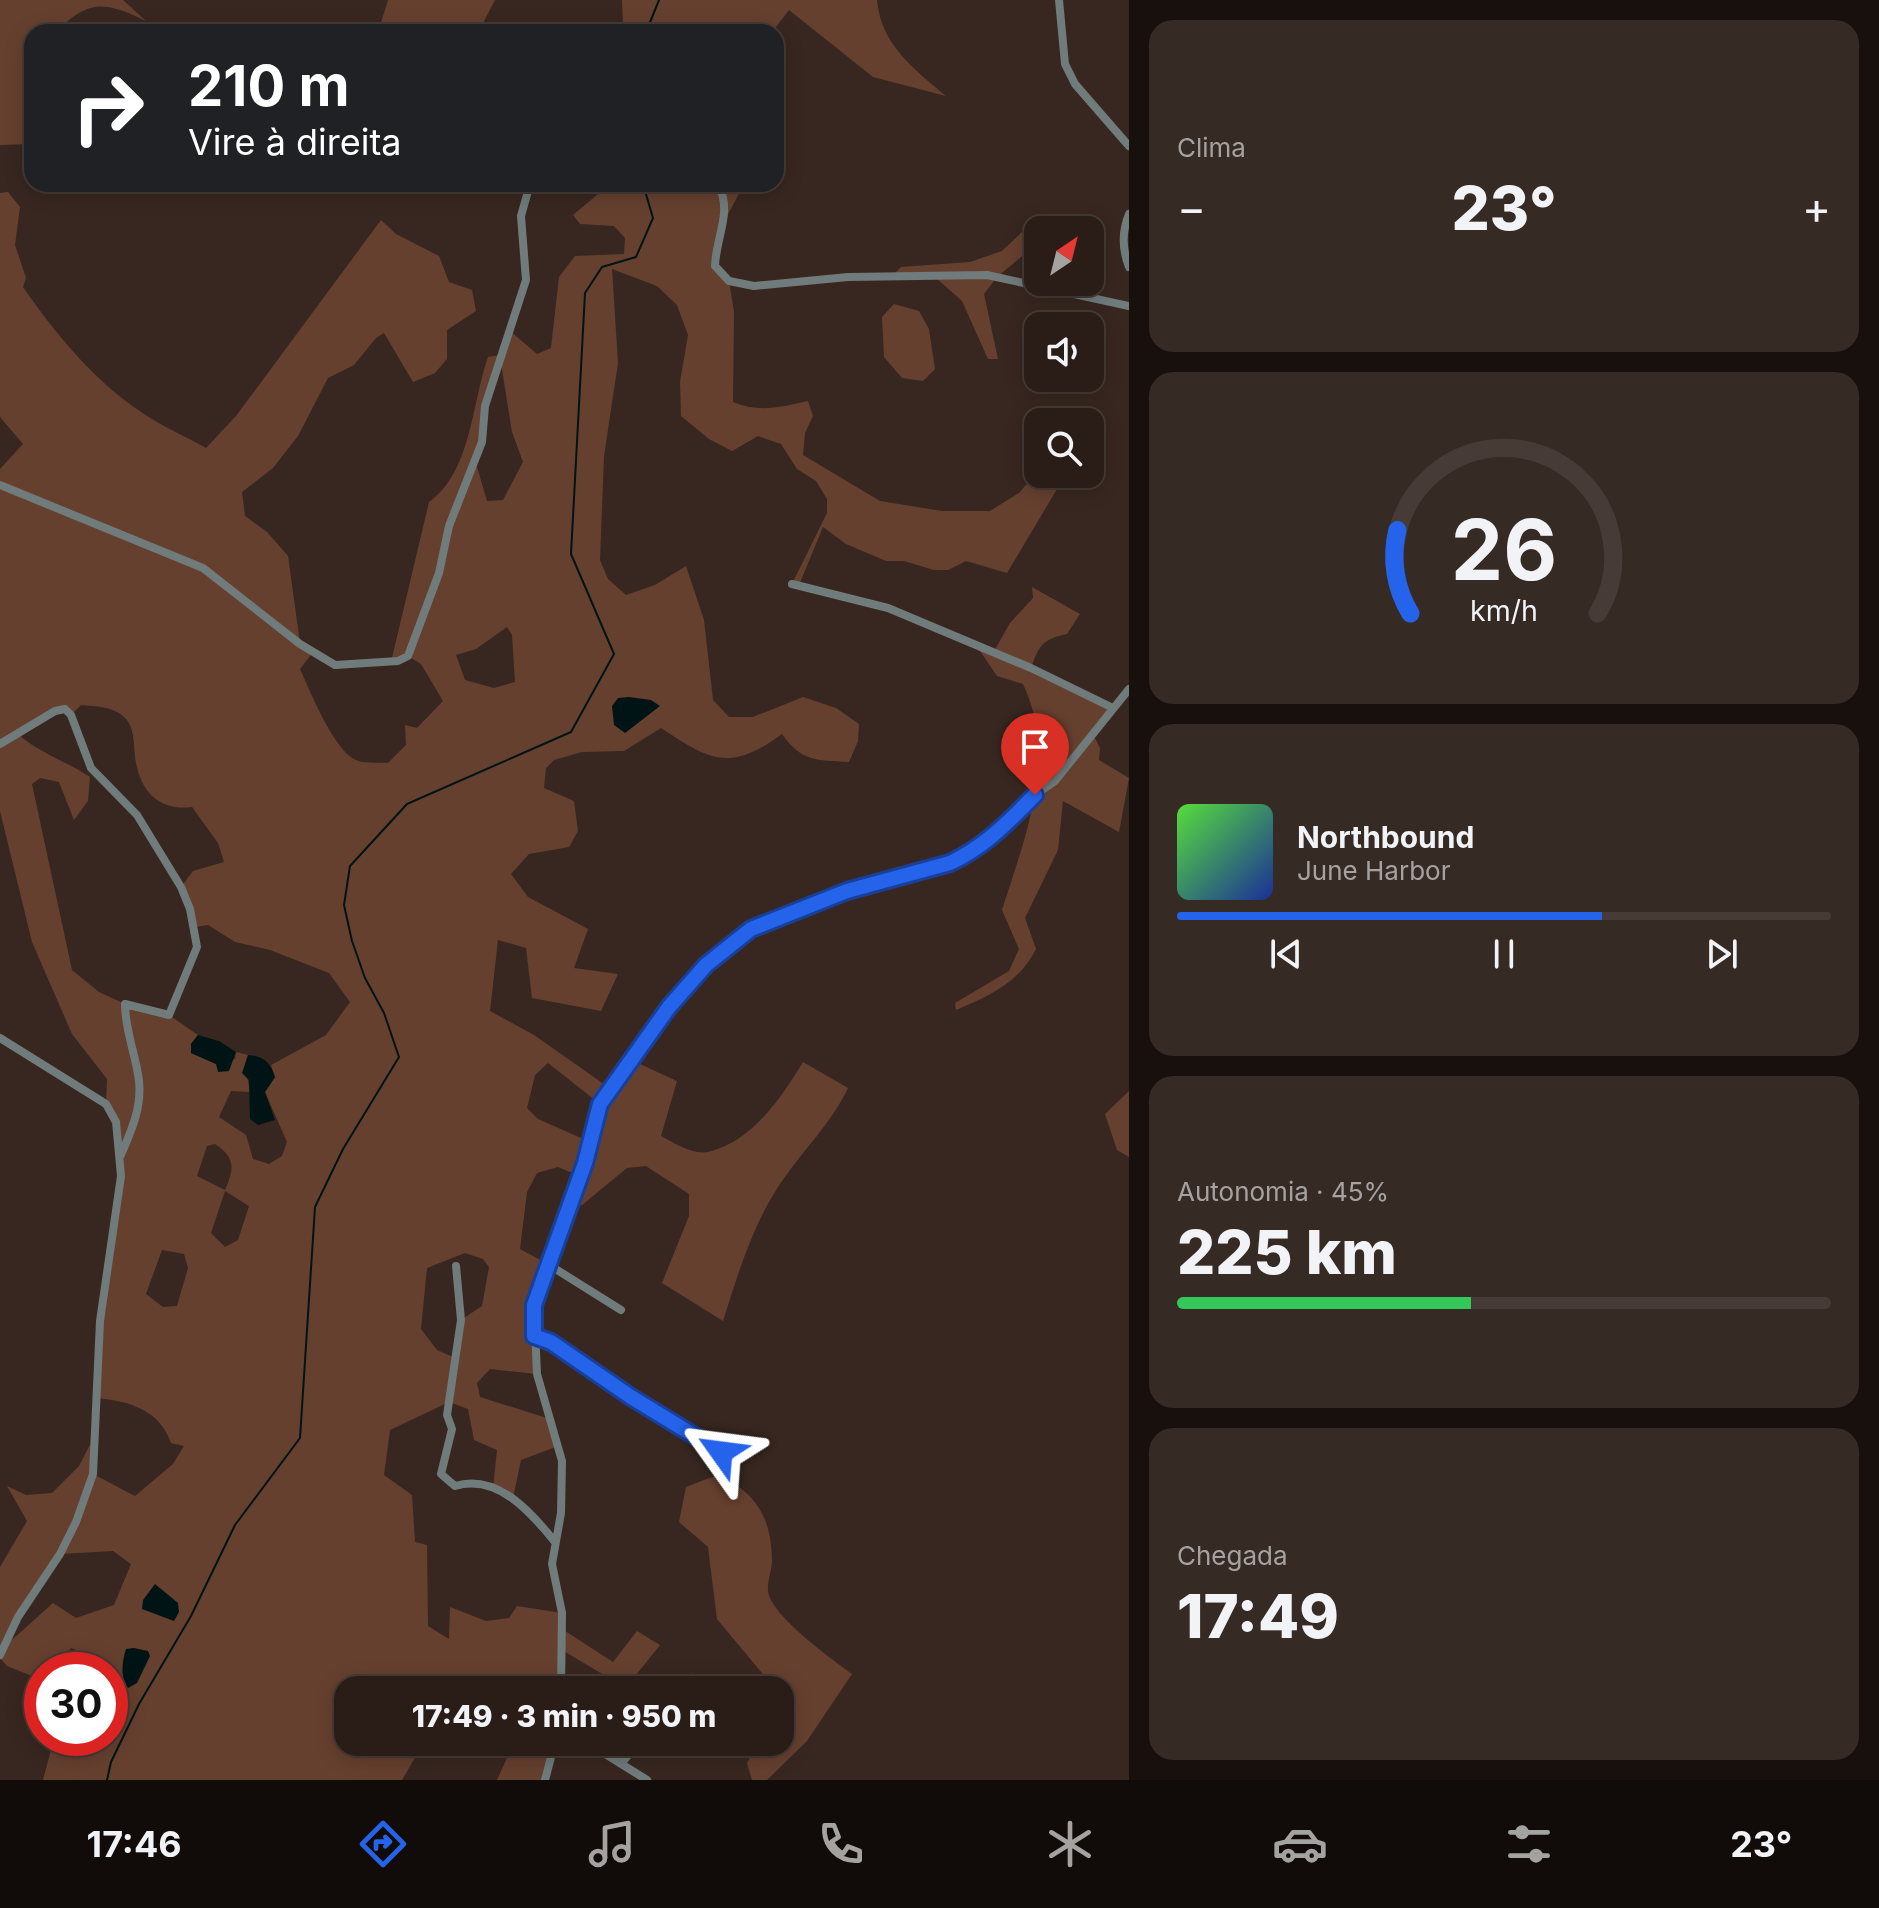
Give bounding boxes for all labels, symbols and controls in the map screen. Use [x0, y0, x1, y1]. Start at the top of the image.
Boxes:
text: 210 m [188, 52, 350, 120]
icon: right [56, 56, 160, 160]
text: Vire à direita [188, 120, 402, 164]
text: Clima [1177, 132, 1246, 163]
text: 23° [1451, 172, 1557, 244]
text: − [1177, 181, 1206, 235]
text: + [1802, 181, 1831, 235]
north arrow [1024, 216, 1104, 296]
map controls [1024, 216, 1104, 488]
button: sound [1024, 312, 1104, 392]
button: search [1024, 408, 1104, 488]
text: 26 [1451, 499, 1557, 600]
text: km/h [1470, 593, 1538, 628]
pin [1001, 713, 1069, 795]
icon: arrive [1013, 725, 1057, 769]
text: Northbound [1297, 819, 1474, 855]
text: June Harbor [1297, 855, 1450, 886]
icon: previous [1264, 932, 1308, 976]
icon: pause [1482, 932, 1526, 976]
icon: next [1700, 932, 1744, 976]
text: Autonomia · 45% [1177, 1176, 1389, 1207]
text: 225 km [1177, 1216, 1397, 1288]
position arrow [679, 1410, 763, 1494]
text: Chegada [1177, 1540, 1288, 1571]
text: 17:49 [1177, 1580, 1339, 1652]
speed limit sign: 30 [24, 1652, 128, 1756]
text: 17:49 · 3 min · 950 m [412, 1698, 716, 1734]
icon: directions [355, 1816, 411, 1872]
icon: music [584, 1816, 640, 1872]
icon: phone [813, 1816, 869, 1872]
icon: climate [1042, 1816, 1098, 1872]
icon: car [1272, 1816, 1328, 1872]
icon: filters [1501, 1816, 1557, 1872]
text: 17:46 [87, 1822, 182, 1866]
text: 23° [1730, 1822, 1792, 1866]

